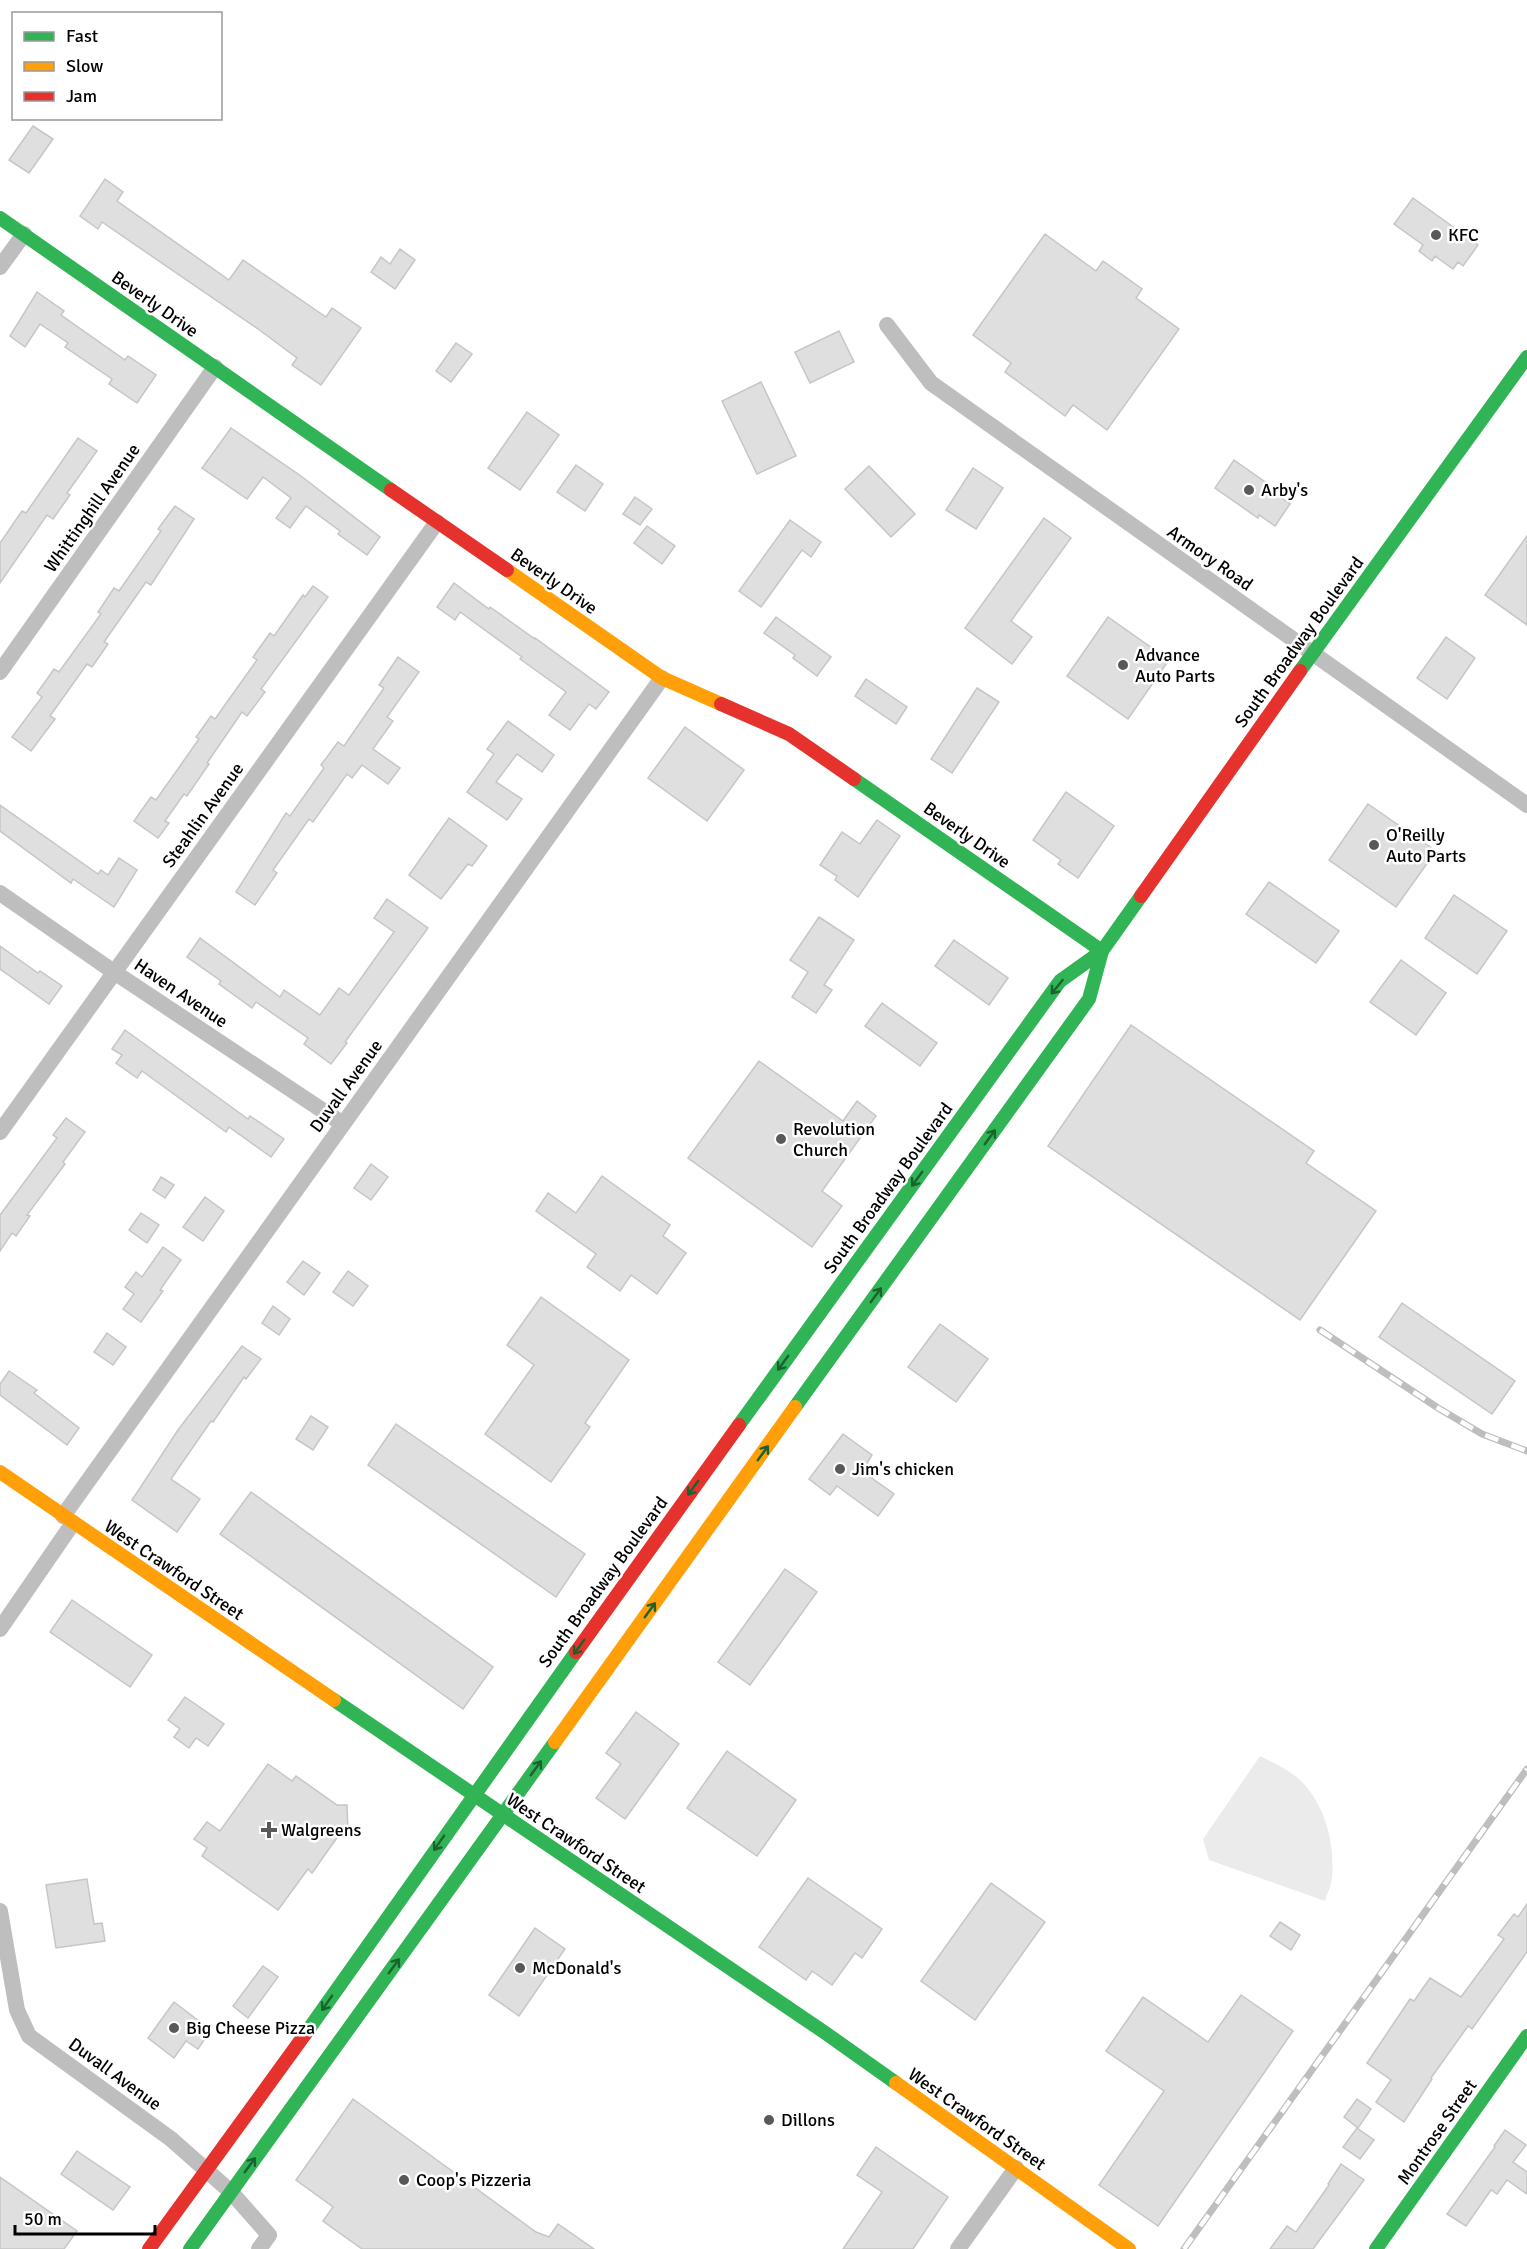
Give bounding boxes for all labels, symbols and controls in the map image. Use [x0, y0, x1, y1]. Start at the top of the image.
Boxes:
legend [12, 12, 222, 120]
text: Fast [66, 25, 98, 47]
text: Slow [66, 55, 103, 77]
text: Jam [66, 85, 97, 107]
place label: KFC [1448, 224, 1479, 246]
marker: KFC [1429, 228, 1443, 242]
street label: Beverly Drive [107, 266, 203, 342]
street label: Whittinghill Avenue [39, 439, 145, 577]
place label: Arby's [1261, 479, 1308, 501]
marker: Arby's [1242, 483, 1256, 497]
street label: Armory Road [1163, 521, 1257, 595]
street label: Beverly Drive [506, 543, 602, 619]
street label: South Broadway Boulevard [1230, 552, 1368, 732]
place label: Advance Auto Parts [1135, 644, 1215, 687]
marker: Advance Auto Parts [1116, 658, 1130, 672]
street label: Steahlin Avenue [158, 758, 248, 872]
street label: Beverly Drive [919, 797, 1015, 873]
place label: O'Reilly Auto Parts [1386, 824, 1466, 867]
marker: O'Reilly Auto Parts [1367, 838, 1381, 852]
street label: Haven Avenue [130, 954, 232, 1032]
one-way arrow [1050, 979, 1063, 995]
street label: Duvall Avenue [305, 1035, 387, 1137]
street label: South Broadway Boulevard [819, 1098, 957, 1278]
place label: Revolution Church [793, 1118, 875, 1161]
one-way arrow [984, 1129, 996, 1145]
marker: Revolution Church [774, 1132, 788, 1146]
one-way arrow [911, 1170, 924, 1186]
one-way arrow [870, 1287, 882, 1303]
one-way arrow [777, 1355, 790, 1371]
one-way arrow [756, 1446, 769, 1462]
place label: Jim's chicken [852, 1458, 954, 1480]
marker: Jim's chicken [833, 1462, 847, 1476]
one-way arrow [687, 1480, 699, 1496]
street label: South Broadway Boulevard [534, 1492, 672, 1672]
street label: West Crawford Street [100, 1515, 248, 1625]
one-way arrow [644, 1602, 656, 1618]
one-way arrow [573, 1638, 585, 1654]
one-way arrow [530, 1761, 543, 1777]
street label: West Crawford Street [502, 1788, 650, 1898]
place label: Walgreens [281, 1819, 362, 1841]
marker: Walgreens [262, 1823, 276, 1837]
one-way arrow [433, 1834, 445, 1851]
place label: McDonald's [532, 1957, 621, 1979]
one-way arrow [388, 1958, 400, 1974]
marker: McDonald's [513, 1961, 527, 1975]
one-way arrow [321, 1994, 333, 2010]
place label: Big Cheese Pizza [186, 2017, 315, 2039]
marker: Big Cheese Pizza [167, 2021, 181, 2035]
street label: Duvall Avenue [64, 2033, 166, 2115]
street label: West Crawford Street [904, 2063, 1050, 2175]
street label: Montrose Street [1393, 2075, 1481, 2189]
place label: Dillons [781, 2109, 835, 2131]
marker: Dillons [762, 2113, 776, 2127]
one-way arrow [244, 2158, 256, 2174]
place label: Coop's Pizzeria [416, 2169, 531, 2191]
marker: Coop's Pizzeria [397, 2173, 411, 2187]
scale bar [15, 2198, 154, 2236]
text: 50 m [24, 2208, 62, 2230]

